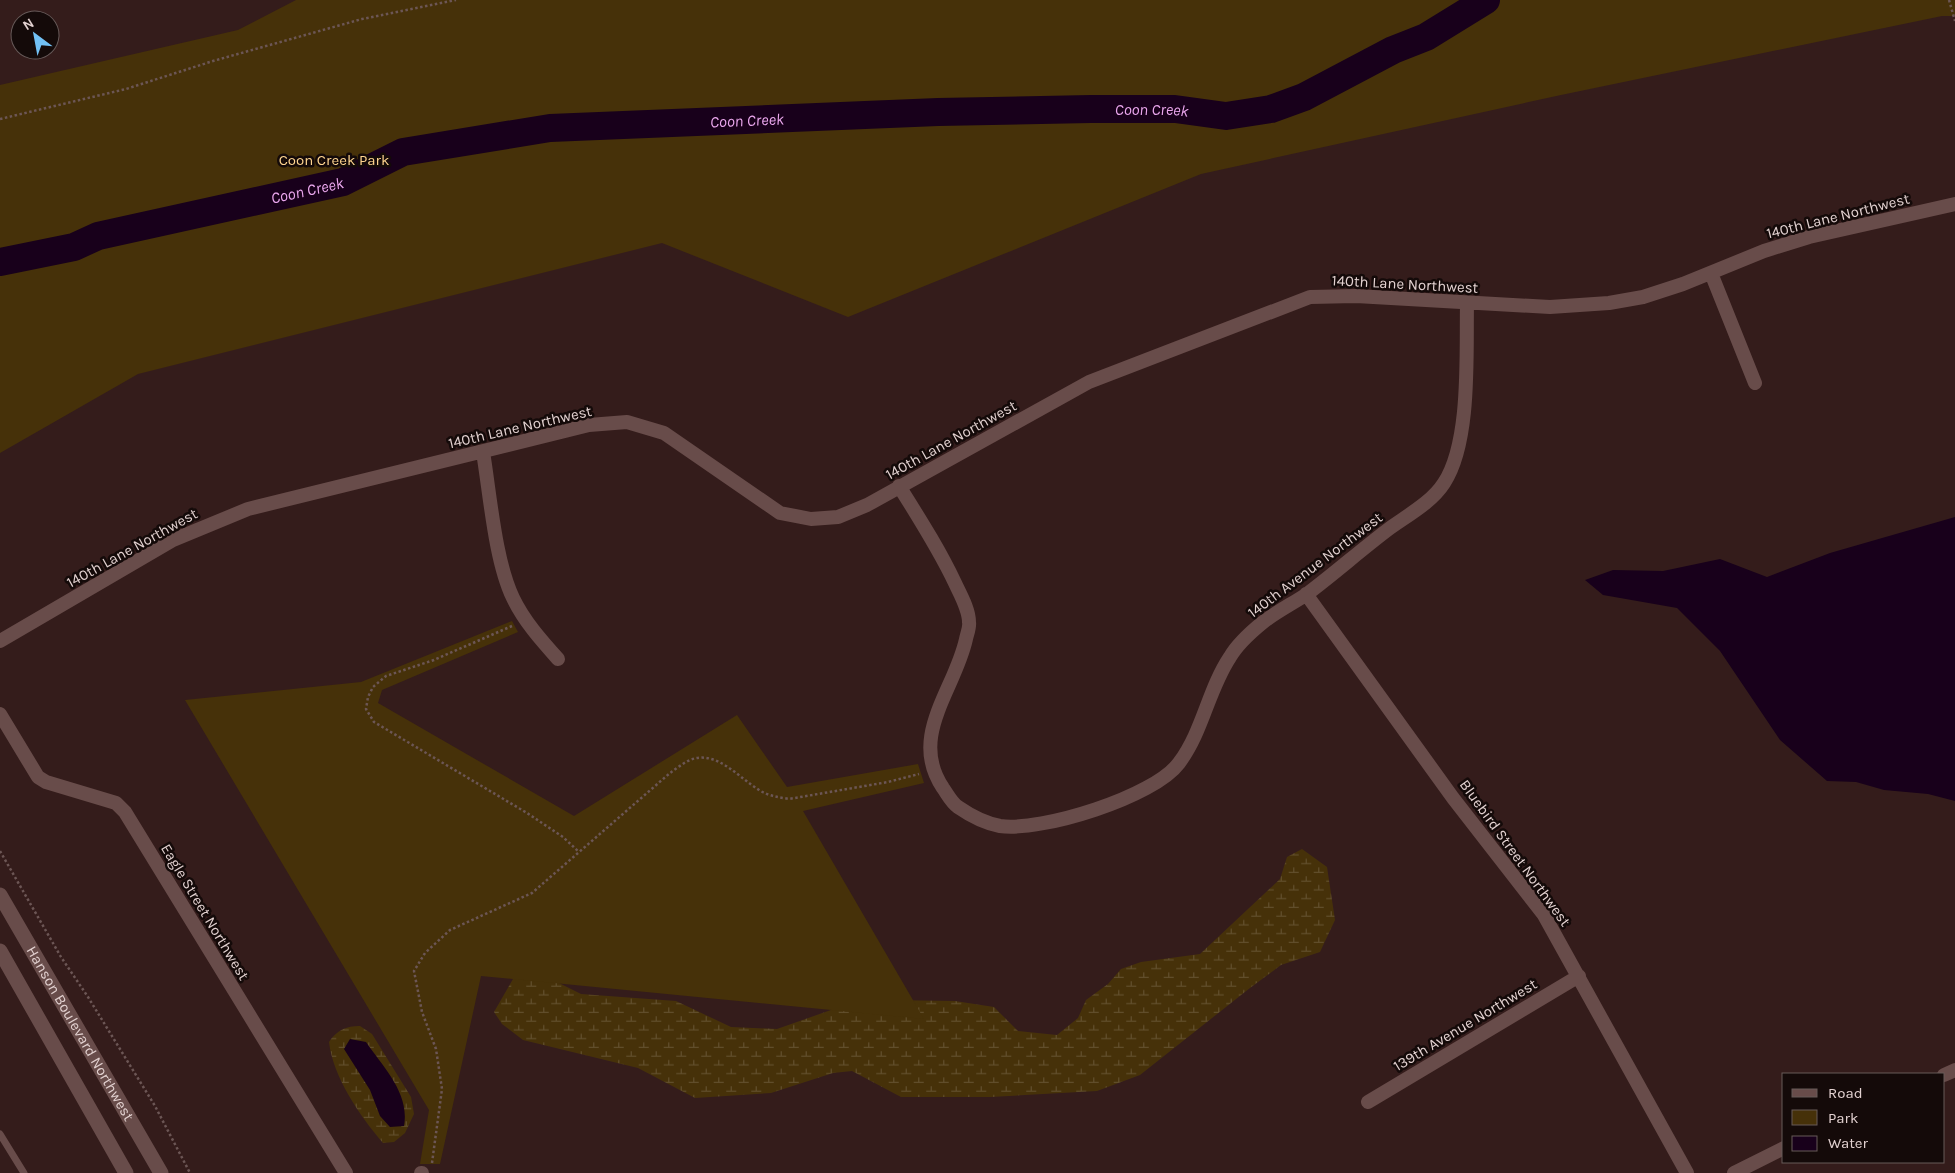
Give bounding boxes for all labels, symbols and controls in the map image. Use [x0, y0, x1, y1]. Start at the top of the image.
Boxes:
north arrow [10, 10, 60, 60]
text: N [20, 15, 37, 34]
water label: Coon Creek [1115, 100, 1191, 121]
water label: Coon Creek [710, 109, 785, 131]
park label: Coon Creek Park [279, 151, 389, 169]
water label: Coon Creek [269, 173, 346, 208]
street label: 140th Lane Northwest [1765, 189, 1912, 242]
street label: 140th Lane Northwest [1331, 271, 1479, 297]
street label: 140th Lane Northwest [882, 396, 1020, 483]
street label: 140th Lane Northwest [446, 402, 594, 452]
street label: 140th Lane Northwest [63, 504, 201, 591]
street label: 140th Avenue Northwest [1244, 508, 1386, 622]
street label: Bluebird Street Northwest [1456, 776, 1574, 930]
street label: Eagle Street Northwest [157, 840, 253, 984]
street label: Hanson Boulevard Northwest [23, 943, 138, 1124]
street label: 139th Avenue Northwest [1390, 975, 1540, 1075]
legend [1782, 1073, 1945, 1163]
text: Road [1828, 1084, 1863, 1102]
text: Park [1828, 1109, 1858, 1127]
text: Water [1828, 1134, 1869, 1152]

